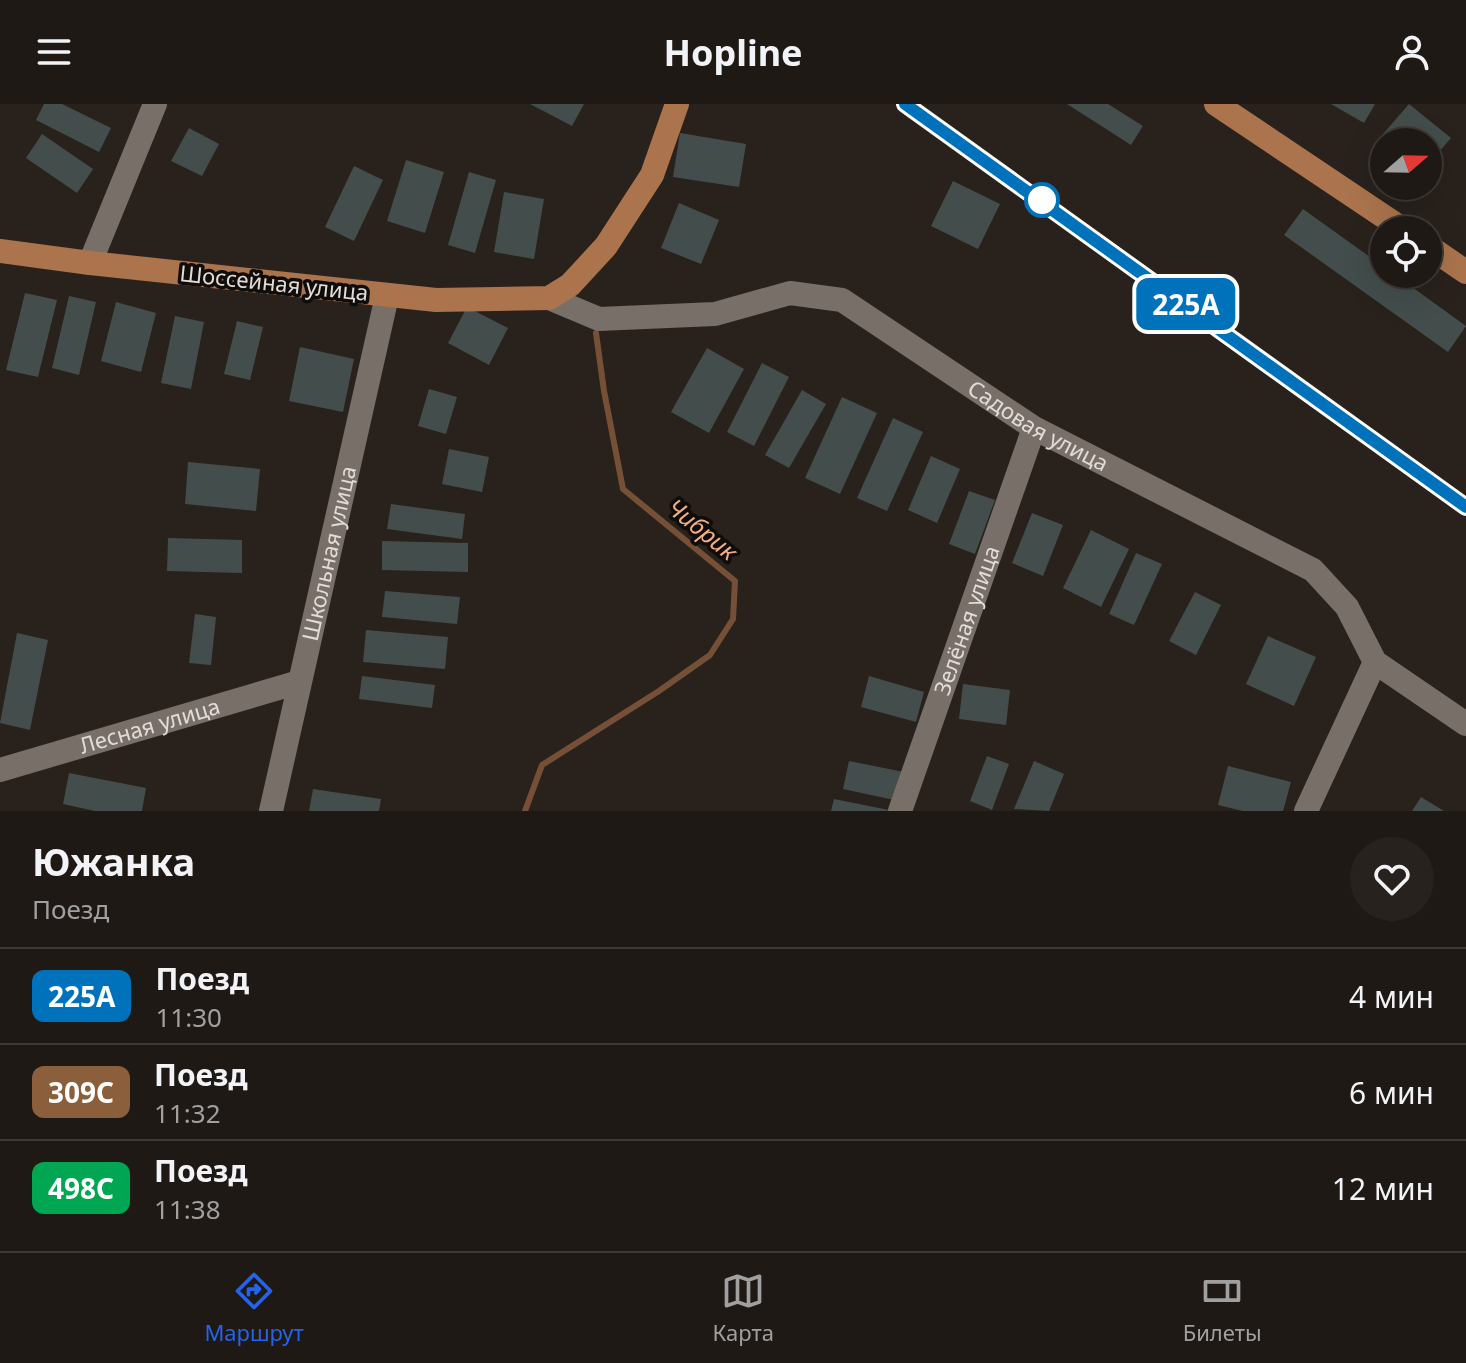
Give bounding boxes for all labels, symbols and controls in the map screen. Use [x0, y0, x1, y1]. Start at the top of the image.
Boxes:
text: Hopline [663, 28, 803, 77]
icon: menu [32, 30, 76, 74]
icon: person [1390, 30, 1434, 74]
north arrow [1370, 128, 1442, 200]
map controls [1370, 128, 1442, 288]
unlabelled marker [1025, 183, 1059, 217]
button: locate [1370, 216, 1442, 288]
street label: Шоссейная улица [178, 257, 370, 307]
line badge: 225А [1130, 278, 1242, 330]
text: 225А [1152, 285, 1220, 323]
street label: Садовая улица [963, 372, 1114, 478]
street label: Школьная улица [294, 463, 362, 644]
water label: Чибрик [661, 490, 746, 568]
street label: Зелёная улица [926, 541, 1006, 699]
street label: Лесная улица [76, 690, 223, 760]
text: Южанка [32, 835, 195, 887]
button: heart [1350, 837, 1434, 921]
text: Поезд [32, 891, 109, 927]
text: Поезд [155, 958, 249, 999]
text: 4 мин [1349, 976, 1434, 1017]
text: 225А [48, 977, 115, 1015]
text: 11:30 [155, 999, 222, 1035]
text: Поезд [154, 1054, 248, 1095]
text: 6 мин [1349, 1072, 1434, 1113]
text: 309С [48, 1073, 114, 1111]
text: 11:32 [154, 1095, 221, 1131]
text: Поезд [154, 1150, 248, 1191]
text: 12 мин [1332, 1168, 1434, 1209]
text: 498С [48, 1169, 114, 1207]
text: 11:38 [154, 1191, 221, 1227]
tab: Маршрут [204, 1269, 304, 1347]
tab: Карта [713, 1269, 774, 1347]
tab: Билеты [1183, 1269, 1262, 1347]

